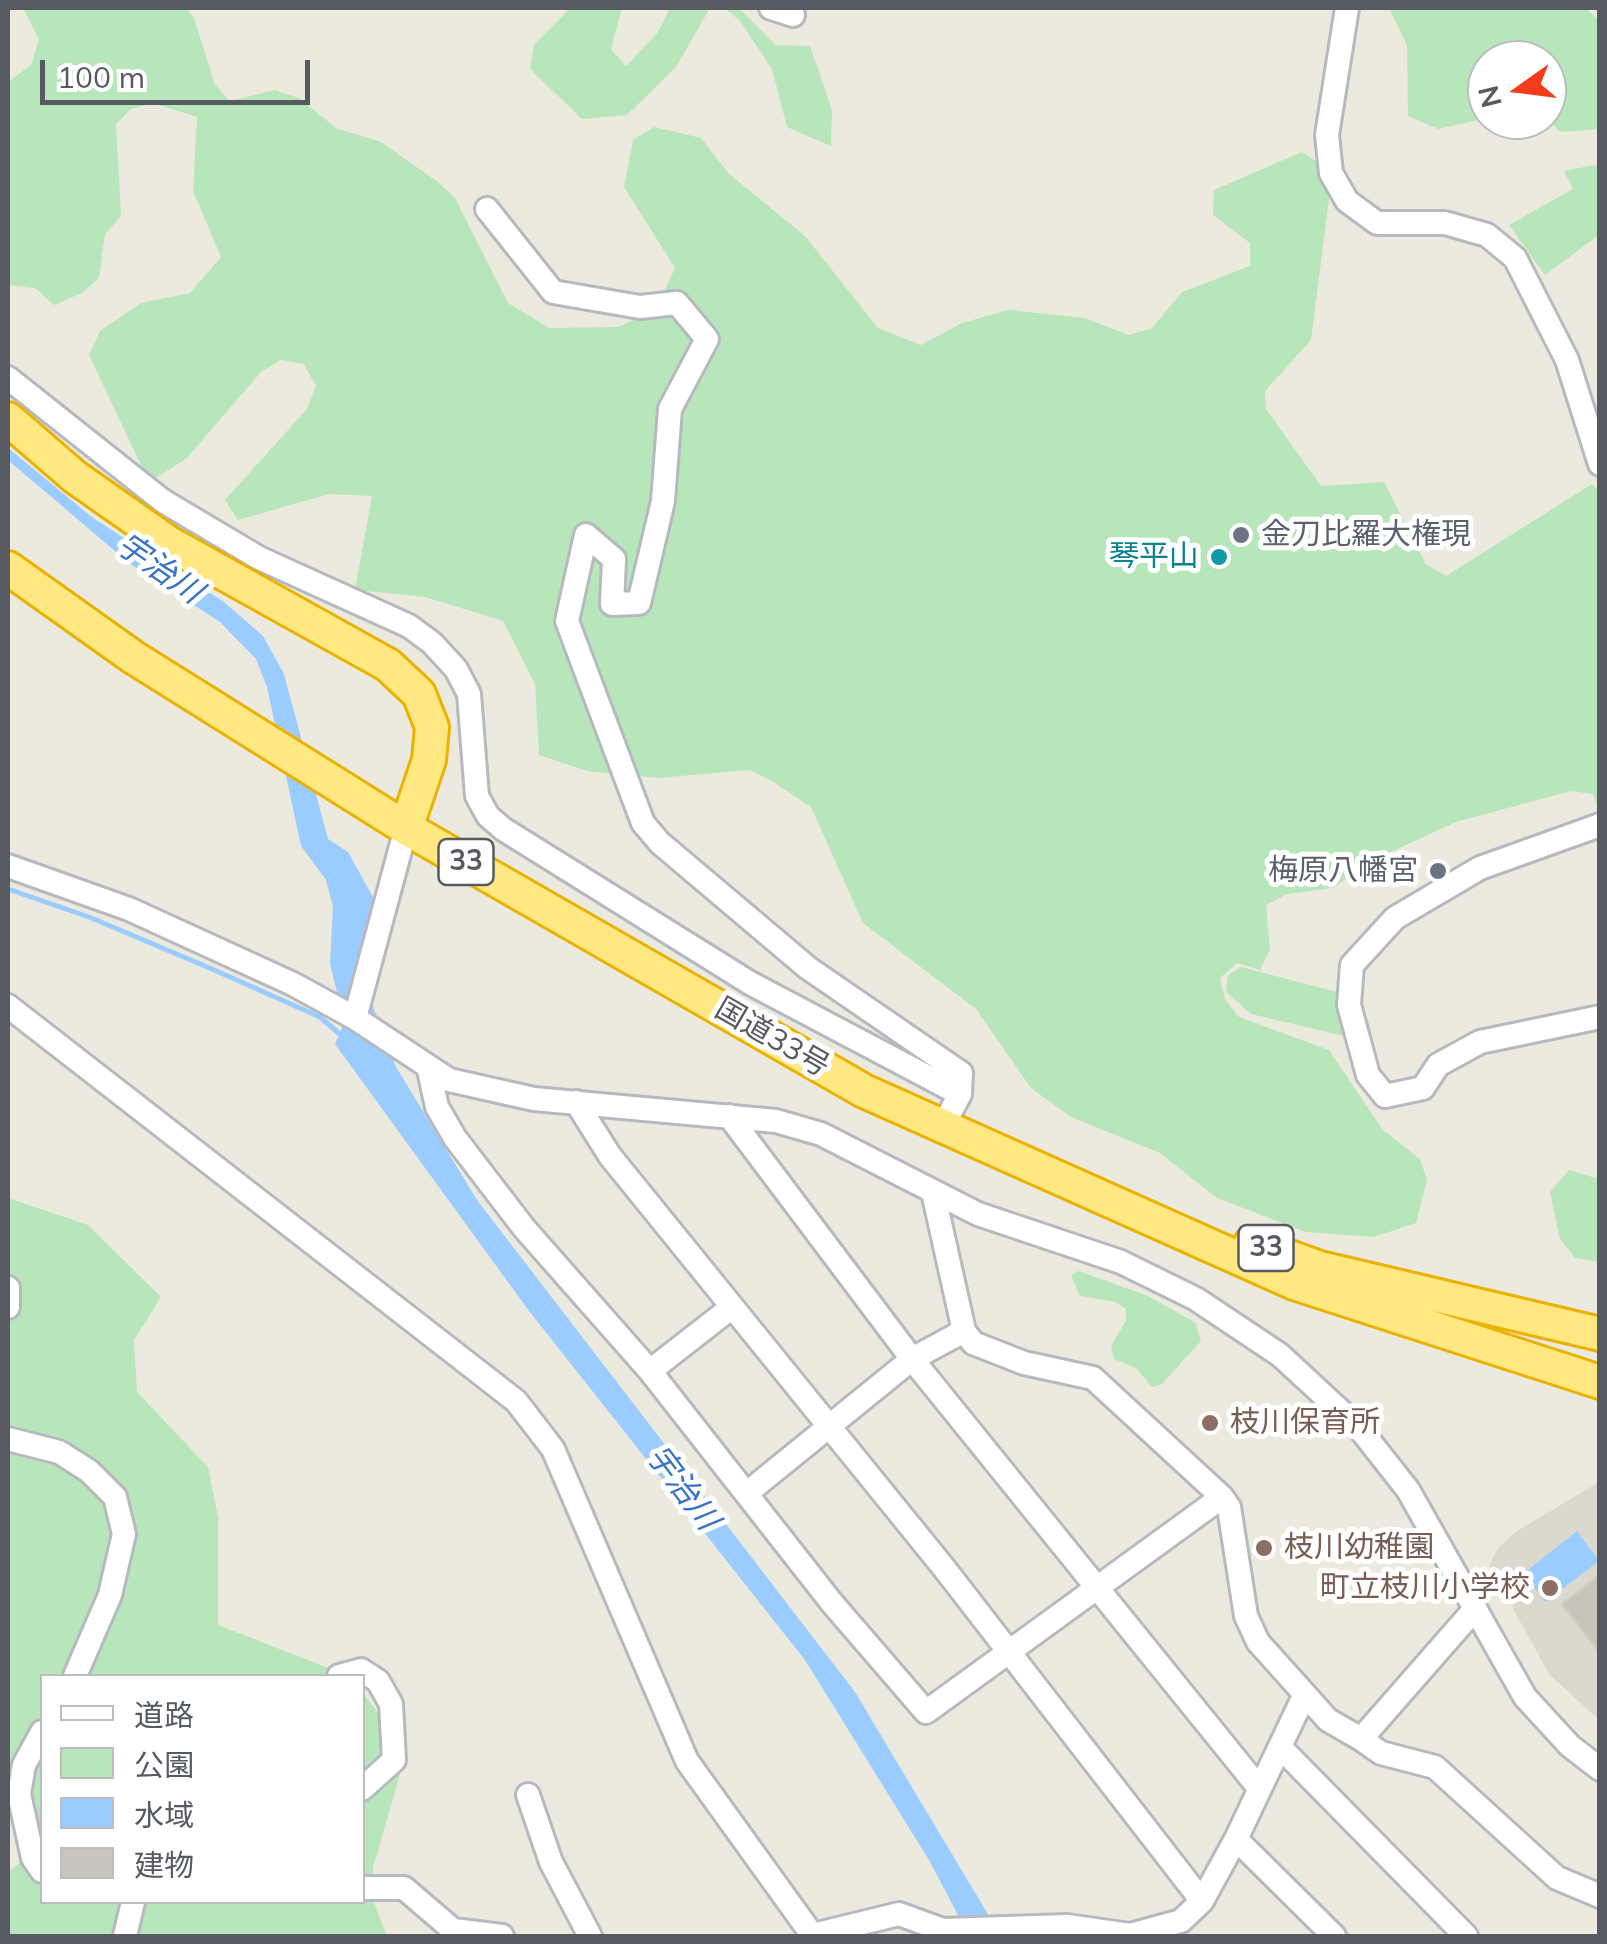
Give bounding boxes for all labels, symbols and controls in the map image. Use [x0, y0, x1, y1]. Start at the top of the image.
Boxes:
scale bar [45, 40, 315, 102]
north arrow [1467, 40, 1567, 140]
text: 100 m [57, 58, 145, 96]
text: N [1470, 82, 1509, 111]
place label: 金刀比羅大権現 [1261, 517, 1471, 553]
marker: 金刀比羅大権現 [1230, 524, 1252, 546]
water label: 宇治川 [109, 526, 209, 612]
place label: 琴平山 [1109, 539, 1199, 575]
marker: 琴平山 [1208, 546, 1230, 568]
road number: 33 [438, 839, 494, 885]
place label: 梅原八幡宮 [1268, 853, 1418, 889]
marker: 梅原八幡宮 [1427, 860, 1449, 882]
street label: 国道33号 [708, 991, 836, 1085]
road number: 33 [1238, 1225, 1294, 1271]
place label: 枝川保育所 [1230, 1405, 1380, 1441]
marker: 枝川保育所 [1199, 1412, 1221, 1434]
water label: 宇治川 [638, 1438, 726, 1538]
place label: 枝川幼稚園 [1284, 1530, 1434, 1566]
marker: 枝川幼稚園 [1253, 1537, 1275, 1559]
place label: 町立枝川小学校 [1320, 1570, 1530, 1606]
marker: 町立枝川小学校 [1539, 1577, 1561, 1599]
legend [40, 1674, 365, 1904]
text: 道路 [134, 1696, 194, 1734]
text: 公園 [134, 1746, 194, 1784]
text: 水域 [134, 1796, 194, 1834]
text: 建物 [134, 1846, 194, 1884]

